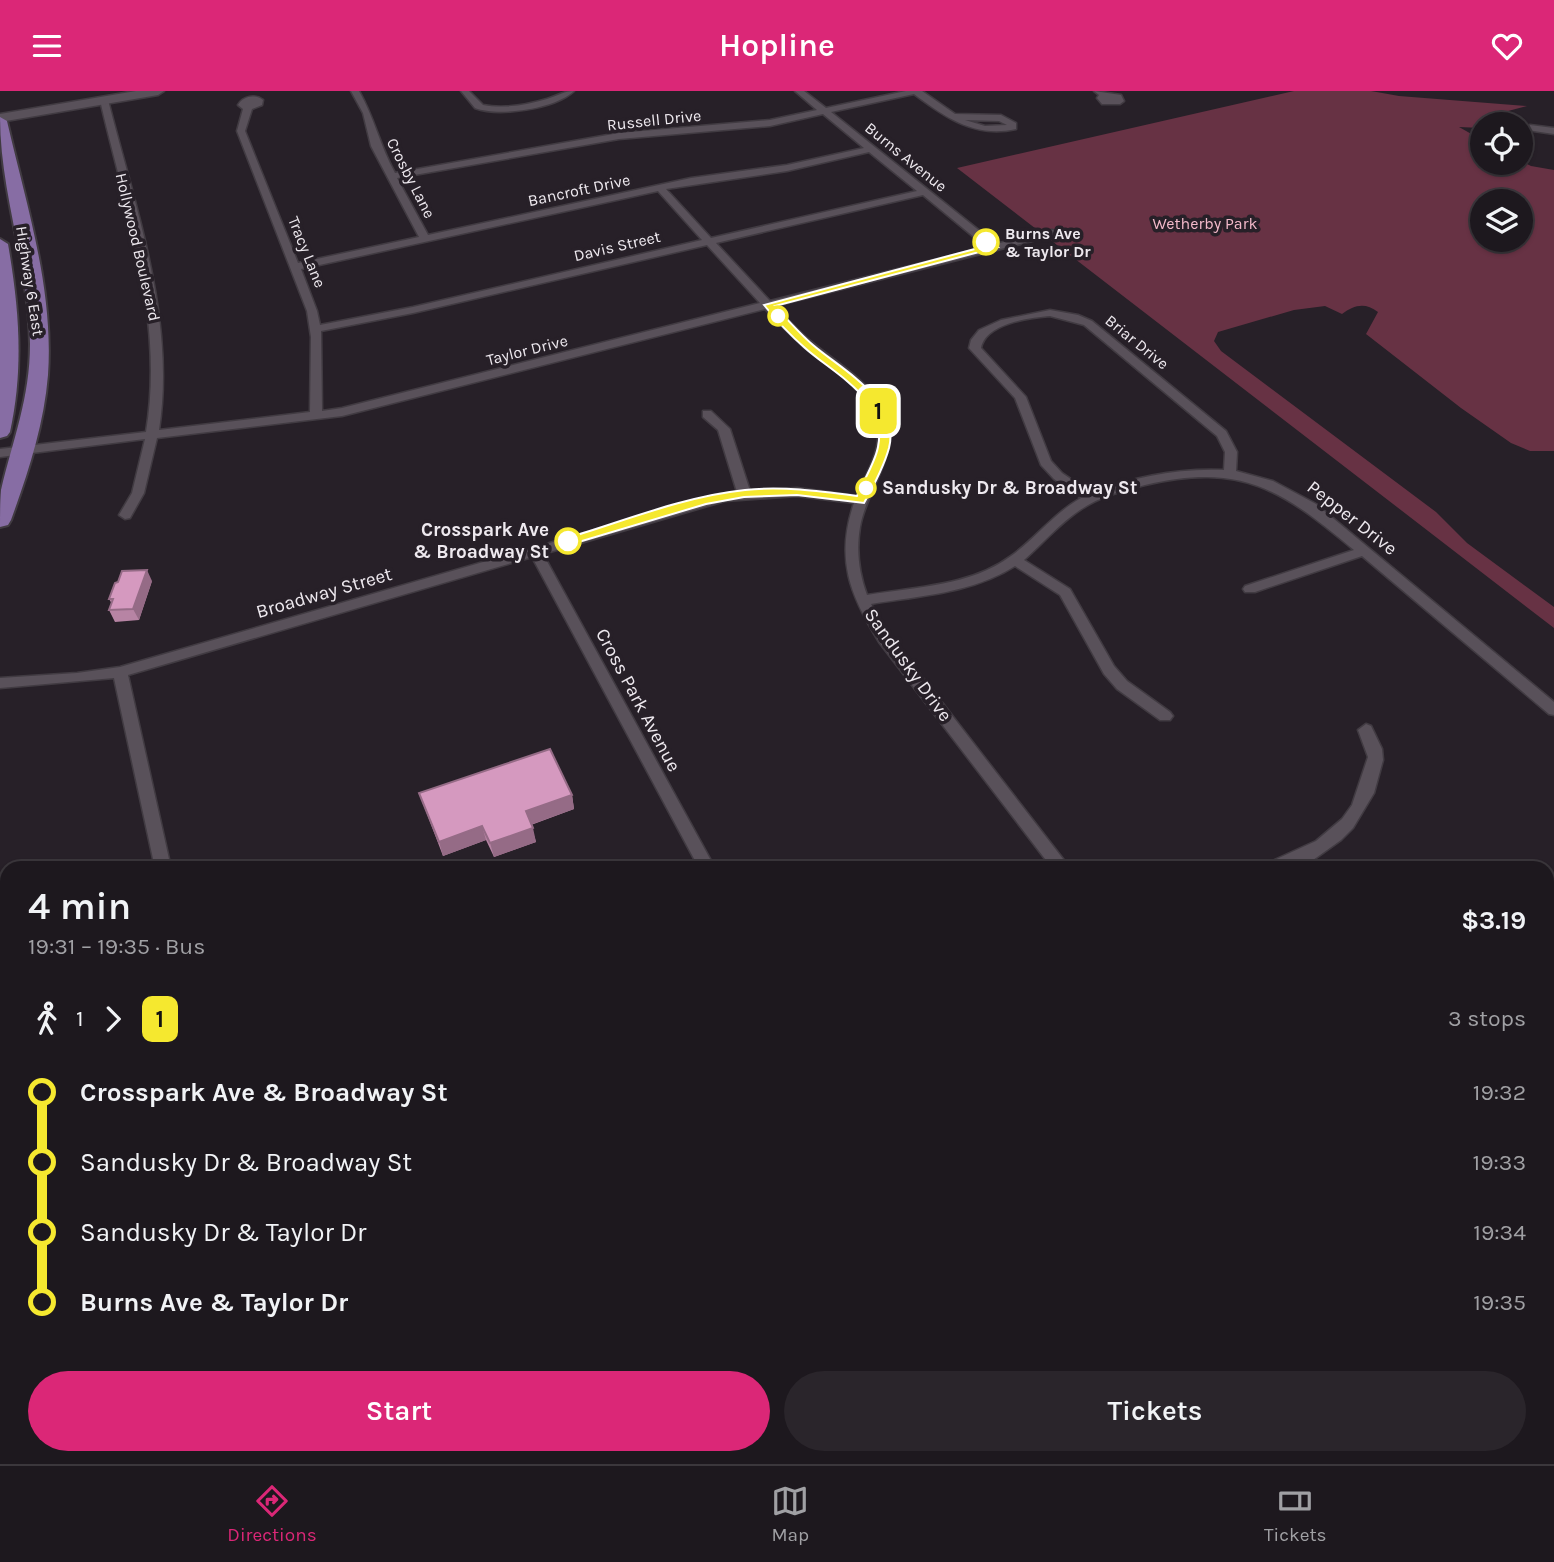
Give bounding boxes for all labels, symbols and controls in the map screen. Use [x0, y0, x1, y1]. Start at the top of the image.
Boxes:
icon: menu [28, 27, 66, 65]
text: Hopline [719, 27, 835, 64]
icon: heart [1488, 27, 1526, 65]
street label: Russell Drive [606, 106, 702, 134]
map controls [1470, 112, 1533, 252]
button: locate [1470, 112, 1533, 175]
street label: Burns Avenue [861, 118, 951, 196]
street label: Crosby Lane [383, 135, 439, 221]
street label: Bancroft Drive [526, 170, 632, 210]
street label: Hollywood Boulevard [112, 171, 164, 323]
button: layers [1470, 189, 1533, 252]
street label: Tracy Lane [284, 214, 330, 290]
park label: Wetherby Park [1153, 214, 1257, 233]
place label: Burns Ave & Taylor Dr [1005, 224, 1091, 261]
street label: Highway 6 East [12, 225, 48, 337]
street label: Davis Street [572, 227, 662, 265]
marker: Burns Ave & Taylor Dr [973, 229, 999, 255]
unlabelled marker [768, 306, 788, 326]
street label: Briar Drive [1101, 311, 1173, 373]
street label: Taylor Drive [484, 331, 570, 369]
line badge: 1 [855, 388, 901, 434]
text: 1 [874, 397, 882, 425]
street label: Pepper Drive [1303, 476, 1401, 560]
place label: Sandusky Dr & Broadway St [882, 477, 1137, 499]
marker: Sandusky Dr & Broadway St [856, 478, 876, 498]
place label: Crosspark Ave & Broadway St [413, 519, 549, 563]
marker: Crosspark Ave & Broadway St [555, 528, 581, 554]
street label: Broadway Street [253, 563, 395, 623]
street label: Sandusky Drive [860, 604, 956, 726]
street label: Cross Park Avenue [591, 625, 685, 775]
text: 4 min [28, 884, 131, 929]
text: $3.19 [1461, 905, 1526, 936]
text: 19:31 – 19:35 · Bus [28, 933, 205, 960]
icon: walk [28, 1000, 66, 1038]
icon: forward [94, 1000, 132, 1038]
text: 1 [76, 1005, 84, 1032]
text: 1 [156, 1005, 164, 1033]
text: 3 stops [1448, 1005, 1526, 1032]
text: Crosspark Ave & Broadway St [80, 1077, 448, 1108]
text: 19:32 [1473, 1079, 1526, 1106]
text: Sandusky Dr & Broadway St [80, 1147, 412, 1178]
text: 19:33 [1473, 1149, 1526, 1176]
text: Sandusky Dr & Taylor Dr [80, 1217, 367, 1248]
text: 19:34 [1473, 1219, 1526, 1246]
text: Burns Ave & Taylor Dr [80, 1287, 348, 1318]
text: 19:35 [1473, 1289, 1526, 1316]
button: Start [28, 1371, 770, 1451]
button: Tickets [784, 1371, 1526, 1451]
tab: Directions [227, 1482, 317, 1546]
tab: Map [771, 1482, 809, 1546]
tab: Tickets [1264, 1482, 1327, 1546]

